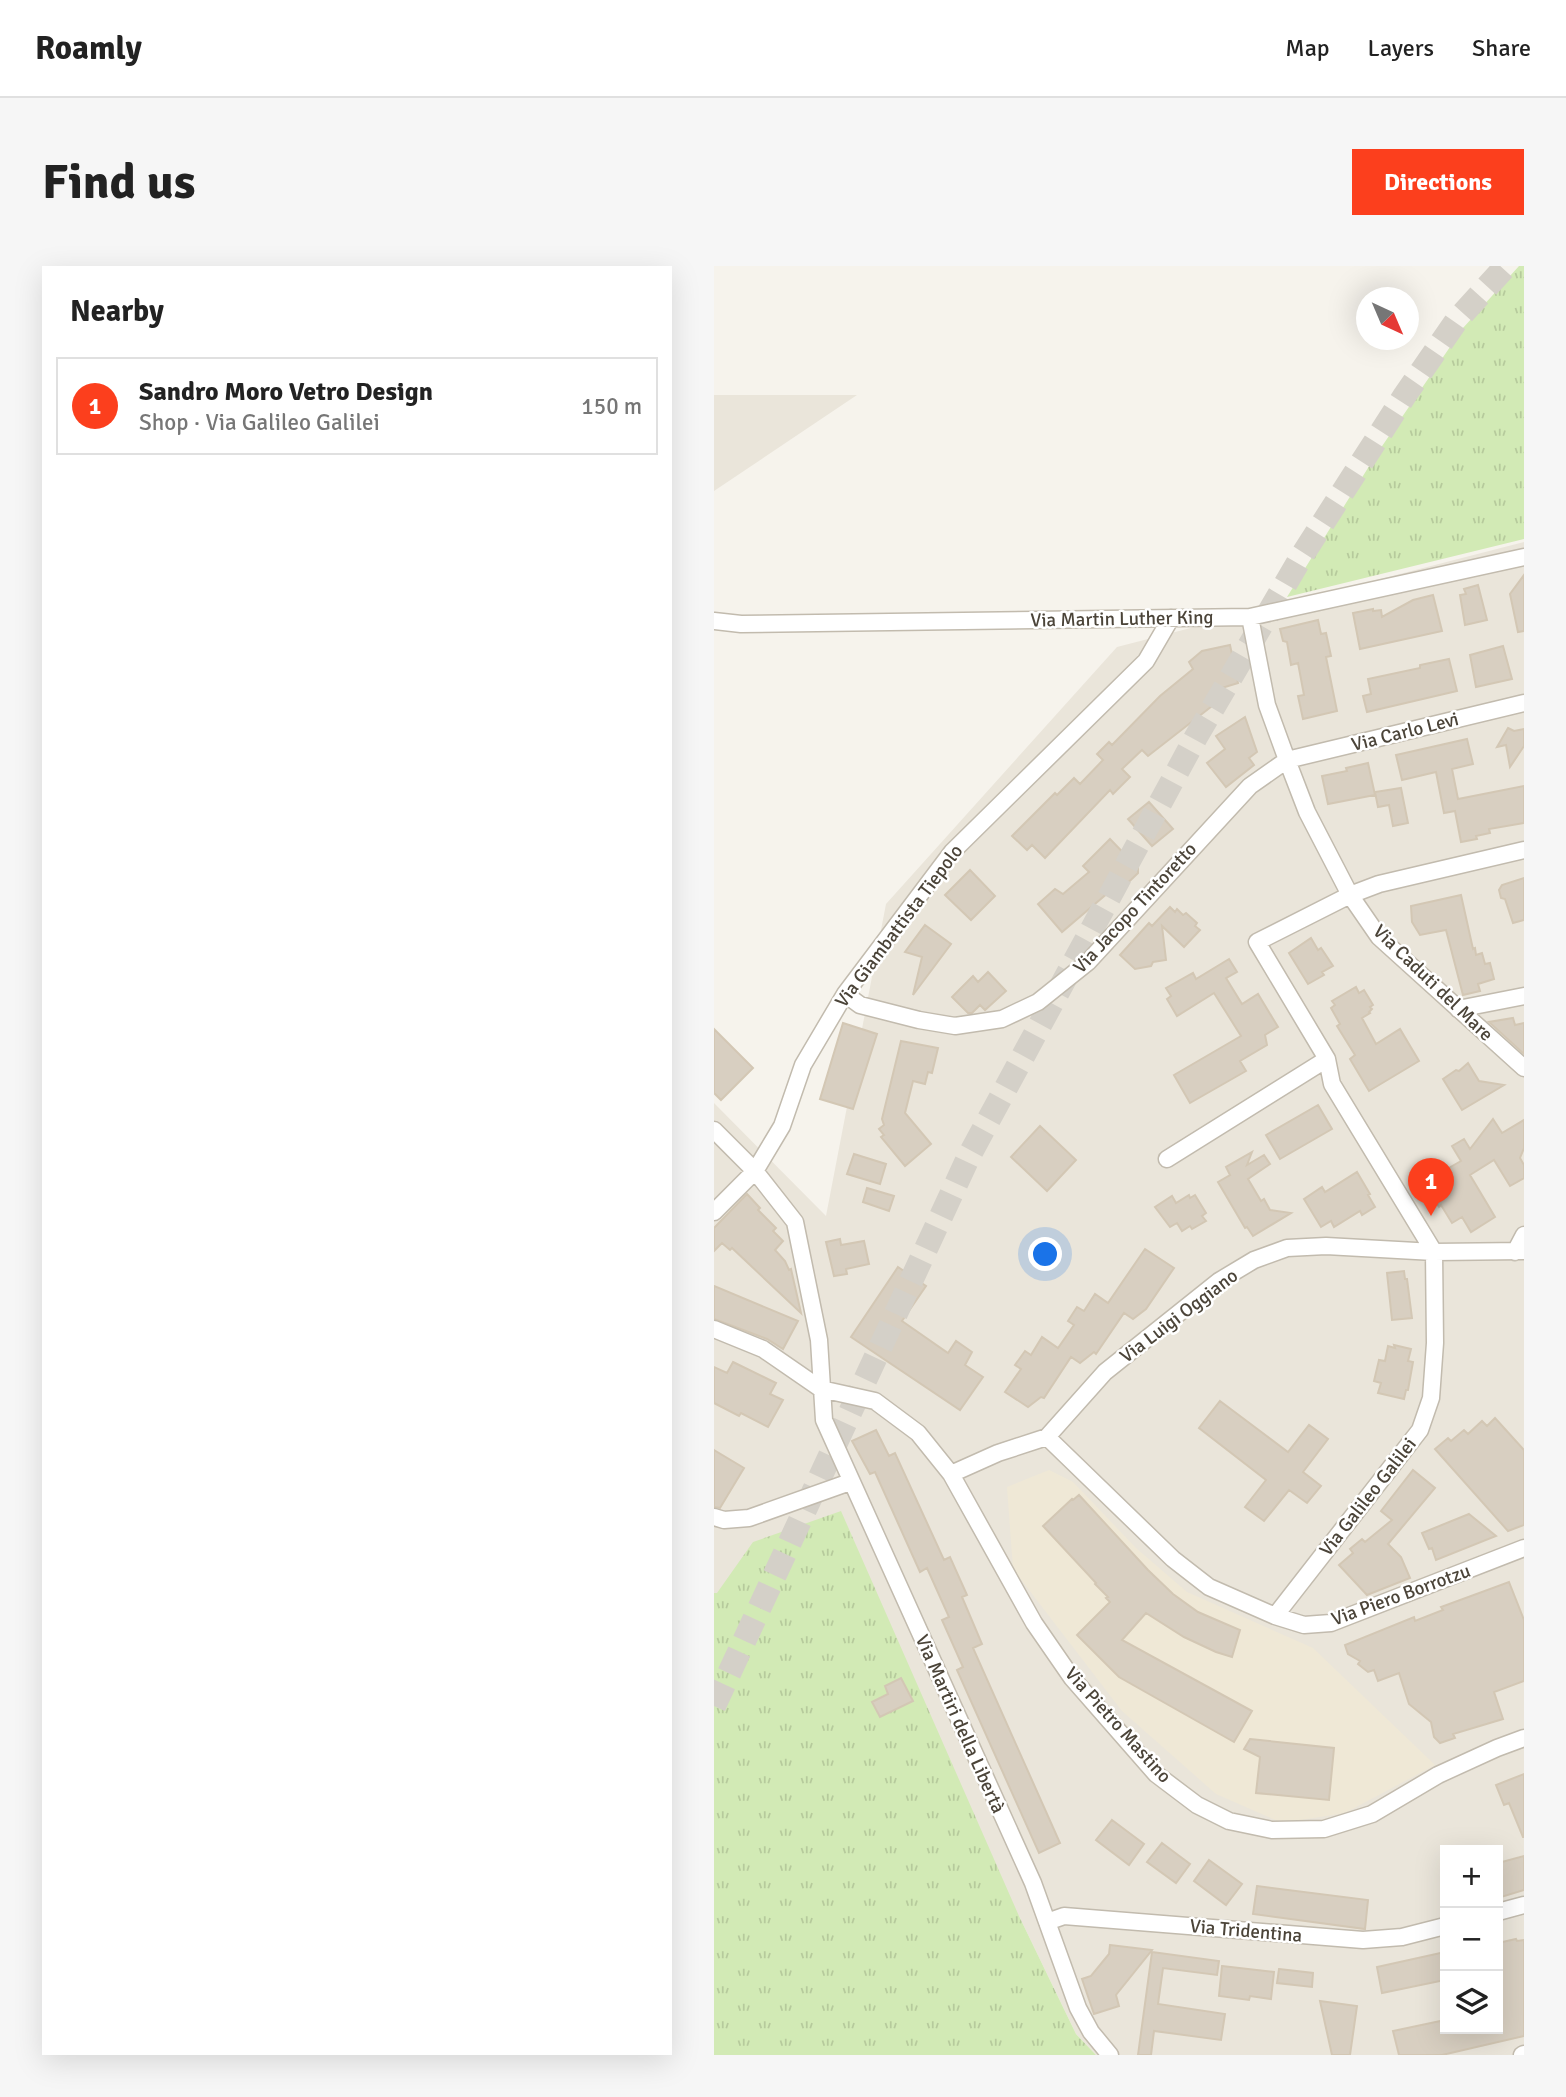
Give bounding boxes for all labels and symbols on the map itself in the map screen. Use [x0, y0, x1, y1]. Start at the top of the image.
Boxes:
north arrow [1356, 287, 1419, 350]
street label: Via Martin Luther King [1030, 605, 1214, 633]
street label: Via Carlo Levi [1349, 707, 1461, 757]
street label: Via Jacopo Tintoretto [1068, 837, 1202, 979]
street label: Via Giambattista Tiepolo [830, 840, 968, 1012]
street label: Via Caduti del Mare [1368, 920, 1498, 1046]
pin: 1 [1408, 1158, 1454, 1216]
your location [1028, 1237, 1062, 1271]
street label: Via Luigi Oggiano [1115, 1264, 1243, 1368]
street label: Via Galileo Galilei [1314, 1433, 1422, 1561]
street label: Via Piero Borrotzu [1328, 1559, 1474, 1631]
street label: Via Martiri della Libertà [910, 1631, 1010, 1817]
street label: Via Pietro Mastino [1060, 1662, 1177, 1788]
street label: Via Tridentina [1189, 1914, 1303, 1948]

